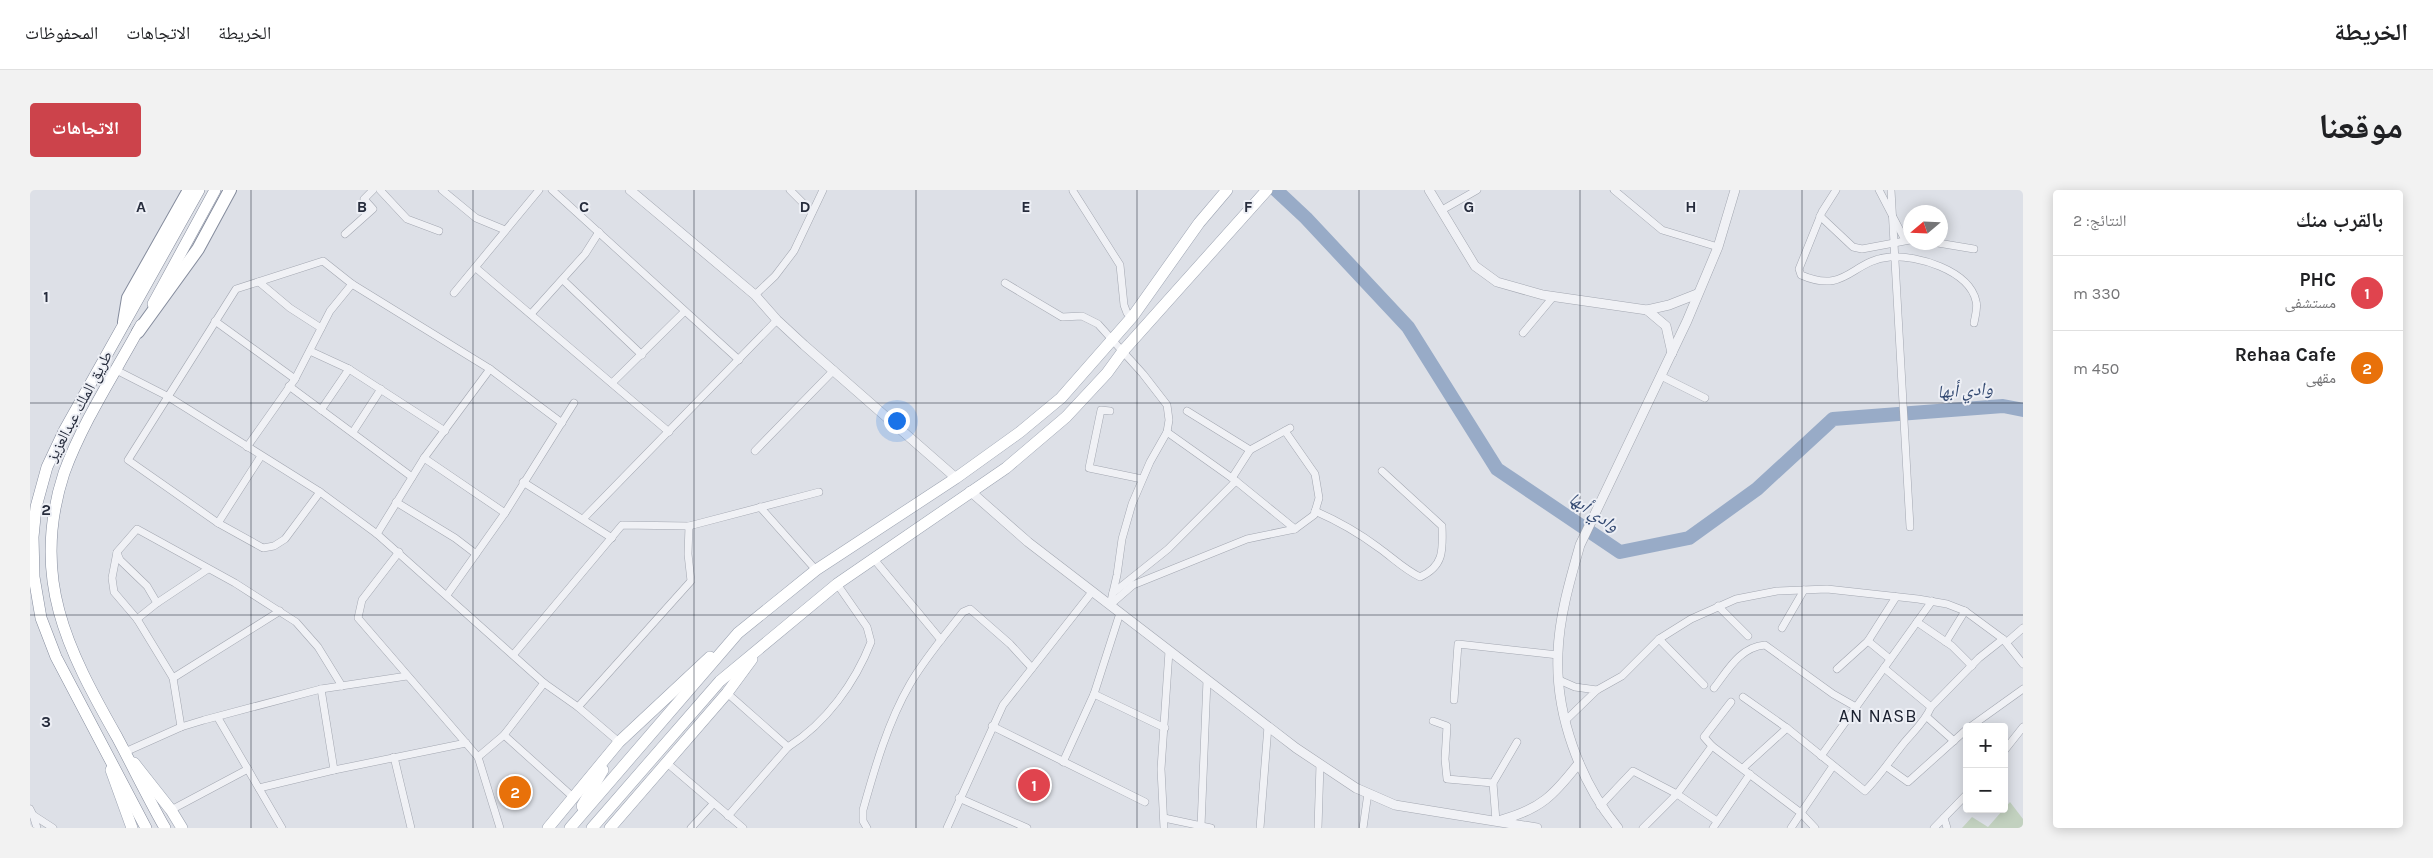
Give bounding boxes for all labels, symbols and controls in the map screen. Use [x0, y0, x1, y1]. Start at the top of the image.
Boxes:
text: الخريطة [2334, 18, 2408, 46]
text: المحفوظات [25, 22, 98, 44]
text: الاتجاهات [126, 22, 190, 44]
text: الخريطة [218, 22, 271, 44]
button: الاتجاهات [30, 103, 141, 157]
text: موقعنا [2318, 106, 2403, 147]
text: A [136, 197, 146, 216]
text: B [357, 197, 367, 216]
text: C [579, 197, 589, 216]
text: D [800, 197, 811, 216]
text: E [1021, 197, 1031, 216]
text: F [1244, 197, 1253, 216]
text: G [1464, 197, 1474, 216]
text: H [1685, 197, 1697, 216]
north arrow [1903, 205, 1948, 250]
text: بالقرب منك [2296, 208, 2383, 232]
text: النتائج: 2 [2073, 211, 2127, 230]
text: PHC [2300, 269, 2336, 291]
text: 330 m [2073, 284, 2120, 303]
text: 1 [2364, 284, 2370, 303]
text: 1 [43, 287, 49, 306]
text: مستشفى [2285, 293, 2336, 312]
text: Rehaa Cafe [2235, 344, 2336, 366]
street label: طريق الملك عبدالعزيز [41, 347, 117, 466]
text: 450 m [2073, 359, 2119, 378]
text: 2 [2362, 359, 2372, 378]
text: مقهى [2305, 368, 2336, 387]
water label: وادي أبها [1936, 377, 1994, 406]
your location [884, 408, 910, 434]
water label: وادي أبها [1563, 487, 1624, 540]
text: 2 [41, 500, 51, 519]
district label: AN NASB [1839, 705, 1917, 727]
text: 3 [41, 712, 51, 731]
map controls [1963, 723, 2008, 813]
button: + [1963, 723, 2008, 768]
pin: 1 [1018, 766, 1050, 804]
button: − [1963, 768, 2008, 813]
pin: 2 [499, 773, 531, 811]

